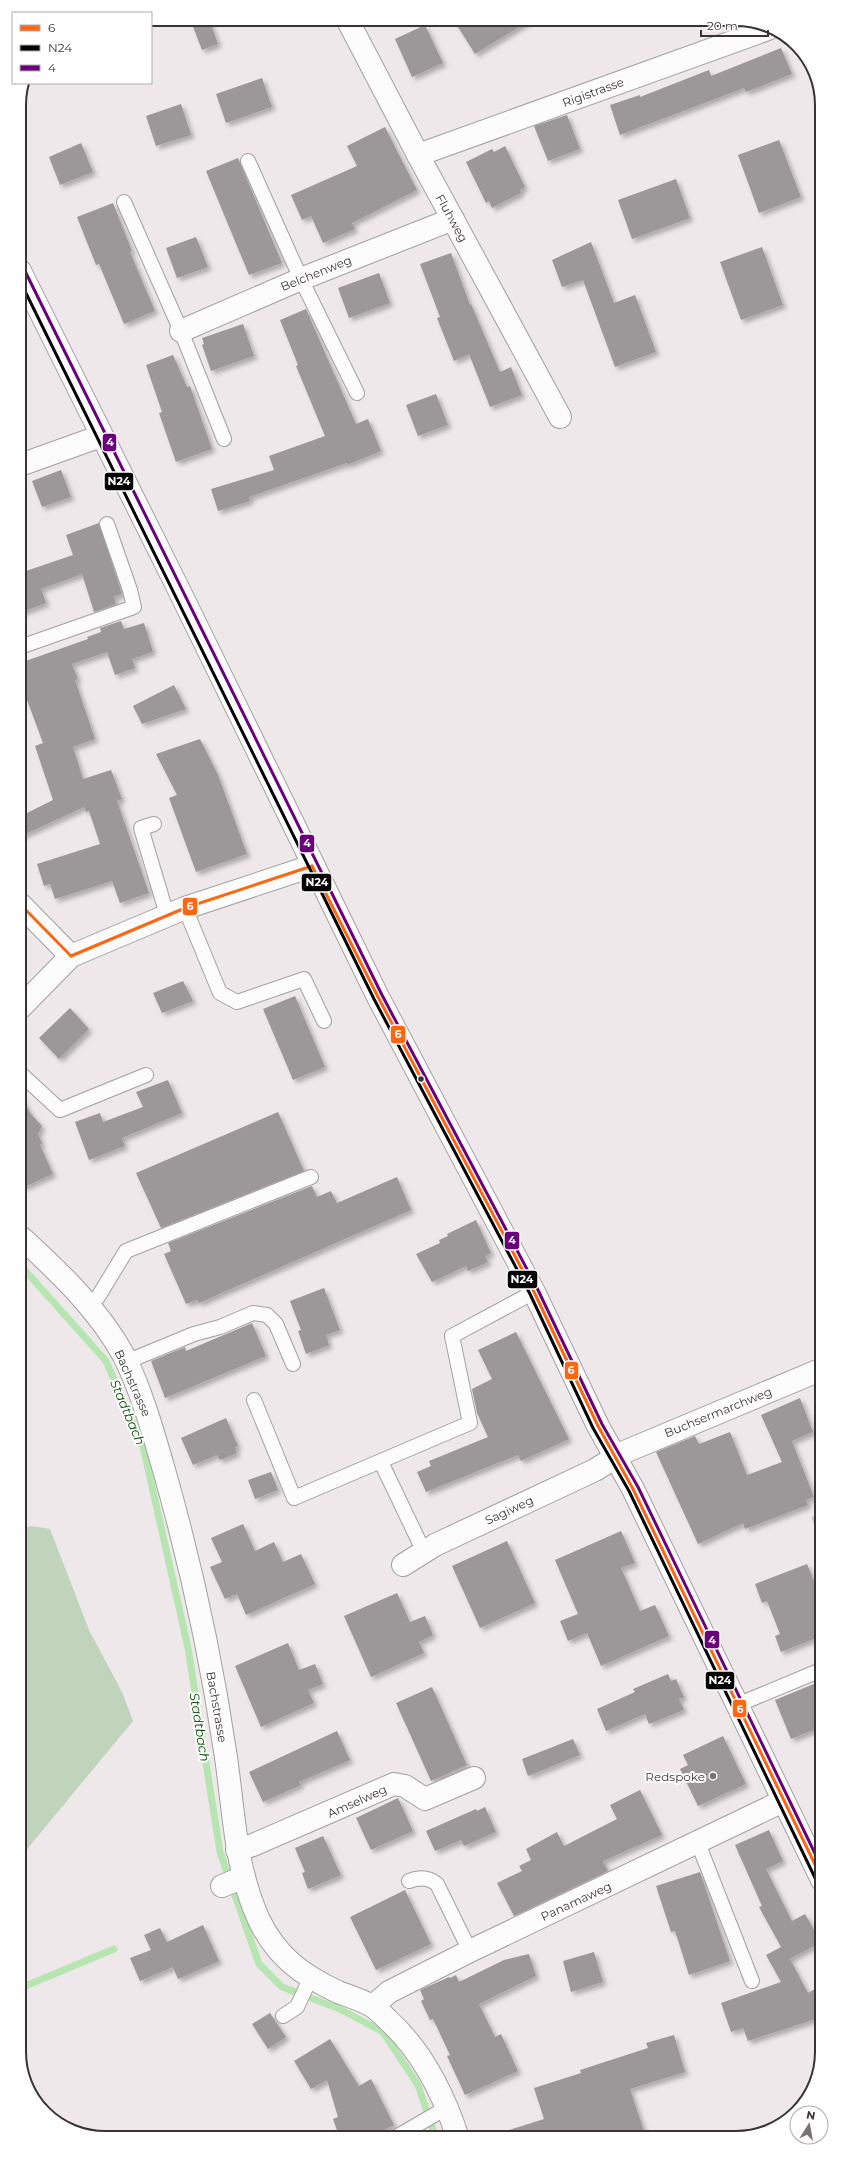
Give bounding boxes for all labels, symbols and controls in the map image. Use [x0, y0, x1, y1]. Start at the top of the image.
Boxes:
legend [12, 12, 152, 84]
scale bar [701, 12, 768, 38]
text: 20 m [707, 18, 738, 33]
text: 6 [48, 20, 55, 35]
text: N24 [48, 40, 72, 55]
text: 4 [48, 60, 56, 75]
street label: Rigistrasse [560, 74, 626, 110]
street label: Fluhweg [433, 191, 471, 245]
street label: Belchenweg [278, 252, 354, 294]
line badge: 4 [102, 433, 117, 452]
text: 4 [106, 435, 114, 449]
line badge: N24 [104, 472, 134, 491]
text: N24 [108, 474, 131, 488]
line badge: 4 [299, 834, 315, 853]
text: 4 [303, 836, 311, 850]
line badge: N24 [301, 873, 332, 892]
text: N24 [306, 875, 329, 889]
line badge: 6 [182, 897, 198, 916]
text: 6 [186, 899, 194, 913]
line badge: 6 [390, 1025, 406, 1044]
text: 6 [394, 1027, 402, 1041]
unlabelled marker [416, 1074, 426, 1084]
line badge: 4 [504, 1231, 520, 1250]
text: 4 [508, 1233, 516, 1247]
line badge: N24 [507, 1270, 538, 1289]
text: N24 [511, 1272, 534, 1286]
street label: Bachstrasse [112, 1347, 154, 1419]
line badge: 6 [564, 1361, 579, 1380]
text: 6 [567, 1363, 575, 1377]
water label: Stadtbach [107, 1377, 149, 1447]
street label: Buchsermarchweg [662, 1384, 774, 1440]
street label: Sagiweg [482, 1492, 536, 1528]
line badge: 4 [704, 1630, 720, 1649]
text: 4 [708, 1633, 716, 1647]
street label: Bachstrasse [203, 1670, 231, 1744]
line badge: N24 [705, 1671, 735, 1690]
text: N24 [709, 1673, 732, 1687]
water label: Stadtbach [187, 1691, 213, 1763]
line badge: 6 [732, 1699, 747, 1718]
text: 6 [736, 1702, 744, 1716]
place label: Redspoke [645, 1769, 705, 1784]
marker: Redspoke [708, 1771, 718, 1781]
street label: Amselweg [325, 1781, 389, 1821]
street label: Panamaweg [538, 1878, 614, 1924]
north arrow [789, 2105, 829, 2145]
text: N [805, 2107, 817, 2123]

